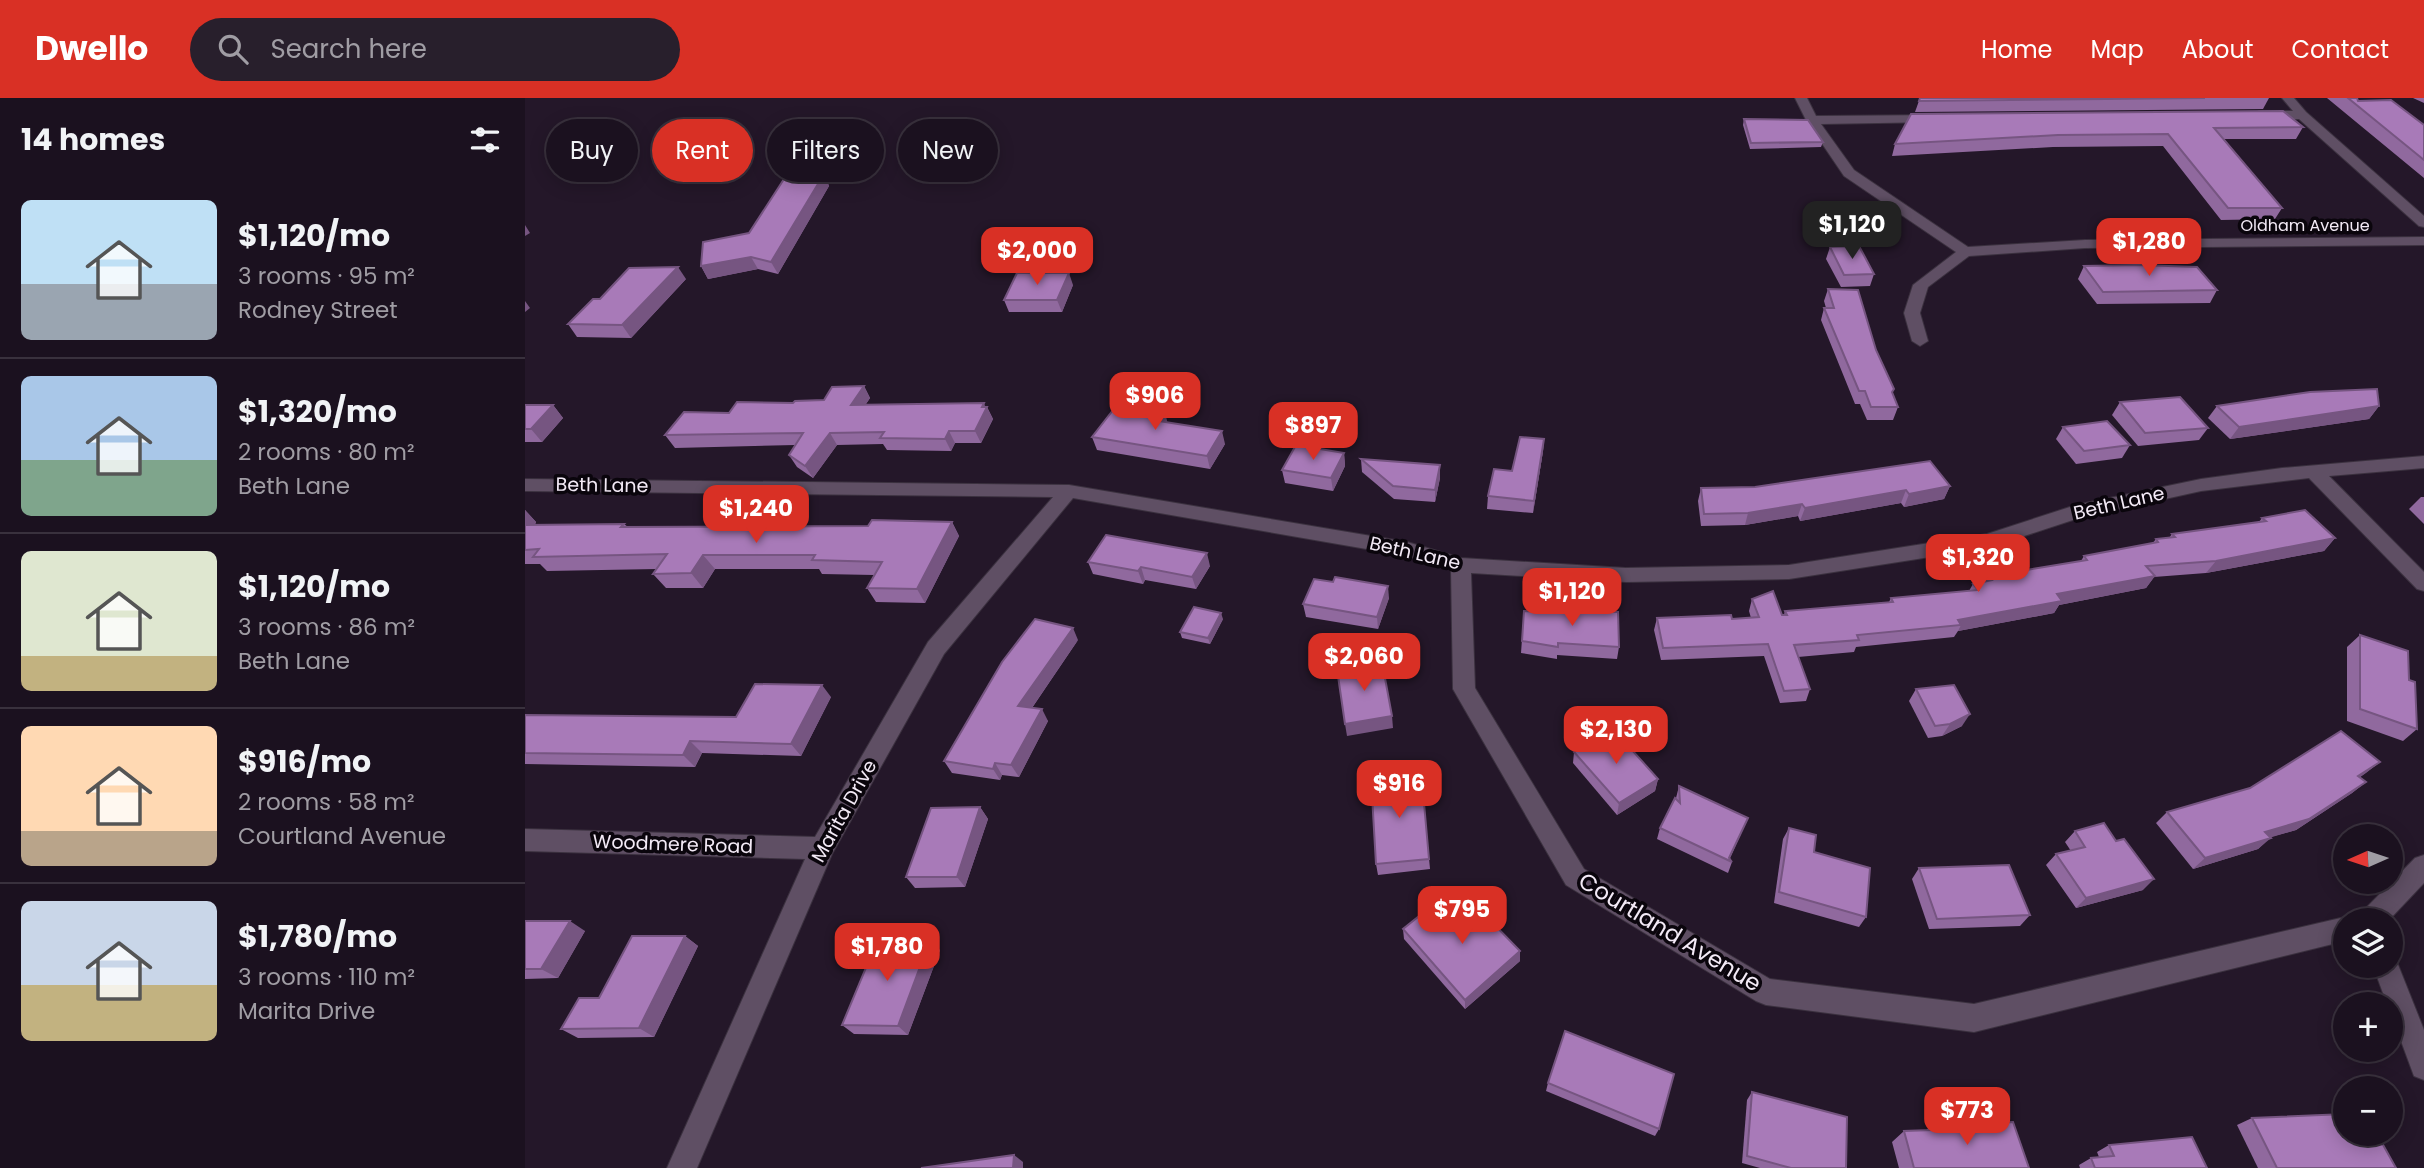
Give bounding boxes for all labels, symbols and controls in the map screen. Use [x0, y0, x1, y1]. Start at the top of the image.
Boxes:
search box [190, 18, 680, 81]
text: Dwello [35, 25, 148, 72]
icon: search [214, 30, 252, 68]
text: Search here [270, 31, 427, 67]
text: Home [1981, 33, 2053, 66]
text: Map [2091, 33, 2144, 66]
text: About [2182, 33, 2253, 66]
text: Contact [2291, 33, 2389, 66]
text: 14 homes [21, 118, 165, 161]
chip: Buy [546, 119, 638, 182]
chip: Rent [652, 119, 753, 182]
chip: Filters [767, 119, 884, 182]
chip: New [898, 119, 998, 182]
icon: filters [466, 121, 504, 159]
pin: $1,120 [1795, 202, 1909, 261]
text: $1,120 [1818, 208, 1886, 240]
text: $1,120/mo [238, 214, 390, 257]
street label: Oldham Avenue [2240, 214, 2370, 237]
pin: $1,280 [2092, 218, 2206, 278]
text: $1,280 [2112, 225, 2186, 257]
icon: home [77, 228, 161, 312]
pin: $2,000 [980, 228, 1094, 287]
text: $2,000 [997, 234, 1077, 266]
text: 3 rooms · 95 m² [238, 260, 415, 292]
text: Rodney Street [238, 294, 398, 326]
pin: $906 [1114, 372, 1196, 432]
text: $906 [1126, 379, 1184, 411]
text: $1,320/mo [238, 390, 397, 433]
pin: $897 [1272, 402, 1354, 462]
icon: home [77, 404, 161, 488]
text: $897 [1285, 409, 1341, 441]
text: 2 rooms · 80 m² [238, 436, 415, 468]
text: Beth Lane [238, 470, 350, 502]
street label: Beth Lane [555, 471, 649, 499]
street label: Beth Lane [2071, 479, 2167, 527]
pin: $1,240 [699, 486, 813, 545]
text: $1,240 [719, 492, 793, 524]
street label: Beth Lane [1367, 529, 1463, 577]
pin: $1,320 [1921, 534, 2035, 594]
text: $1,320 [1942, 541, 2014, 573]
text: $1,120/mo [238, 565, 390, 608]
pin: $1,120 [1515, 568, 1629, 628]
text: $1,120 [1538, 575, 1606, 607]
icon: home [77, 579, 161, 663]
text: 3 rooms · 86 m² [238, 611, 415, 643]
pin: $2,060 [1307, 634, 1421, 693]
text: $2,060 [1324, 640, 1404, 672]
text: Beth Lane [238, 645, 350, 677]
pin: $2,130 [1559, 706, 1673, 766]
text: $2,130 [1580, 713, 1652, 745]
text: $916/mo [238, 740, 371, 783]
icon: home [77, 754, 161, 838]
street label: Marita Drive [805, 755, 883, 867]
pin: $916 [1358, 760, 1440, 820]
text: $916 [1373, 767, 1425, 799]
text: 2 rooms · 58 m² [238, 786, 415, 818]
text: Courtland Avenue [238, 820, 446, 852]
north arrow [2333, 824, 2403, 894]
map controls [2333, 824, 2403, 1146]
street label: Woodmere Road [592, 828, 754, 860]
street label: Courtland Avenue [1573, 865, 1767, 999]
pin: $795 [1421, 886, 1503, 946]
text: $795 [1434, 893, 1490, 925]
button: layers [2333, 908, 2403, 978]
text: $1,780/mo [238, 915, 397, 958]
pin: $1,780 [830, 924, 944, 983]
icon: home [77, 929, 161, 1013]
text: $1,780 [851, 930, 923, 962]
text: 3 rooms · 110 m² [238, 961, 415, 993]
button: + [2333, 992, 2403, 1062]
text: Marita Drive [238, 995, 375, 1027]
button: − [2333, 1076, 2403, 1146]
pin: $773 [1926, 1088, 2008, 1147]
text: $773 [1940, 1094, 1994, 1126]

